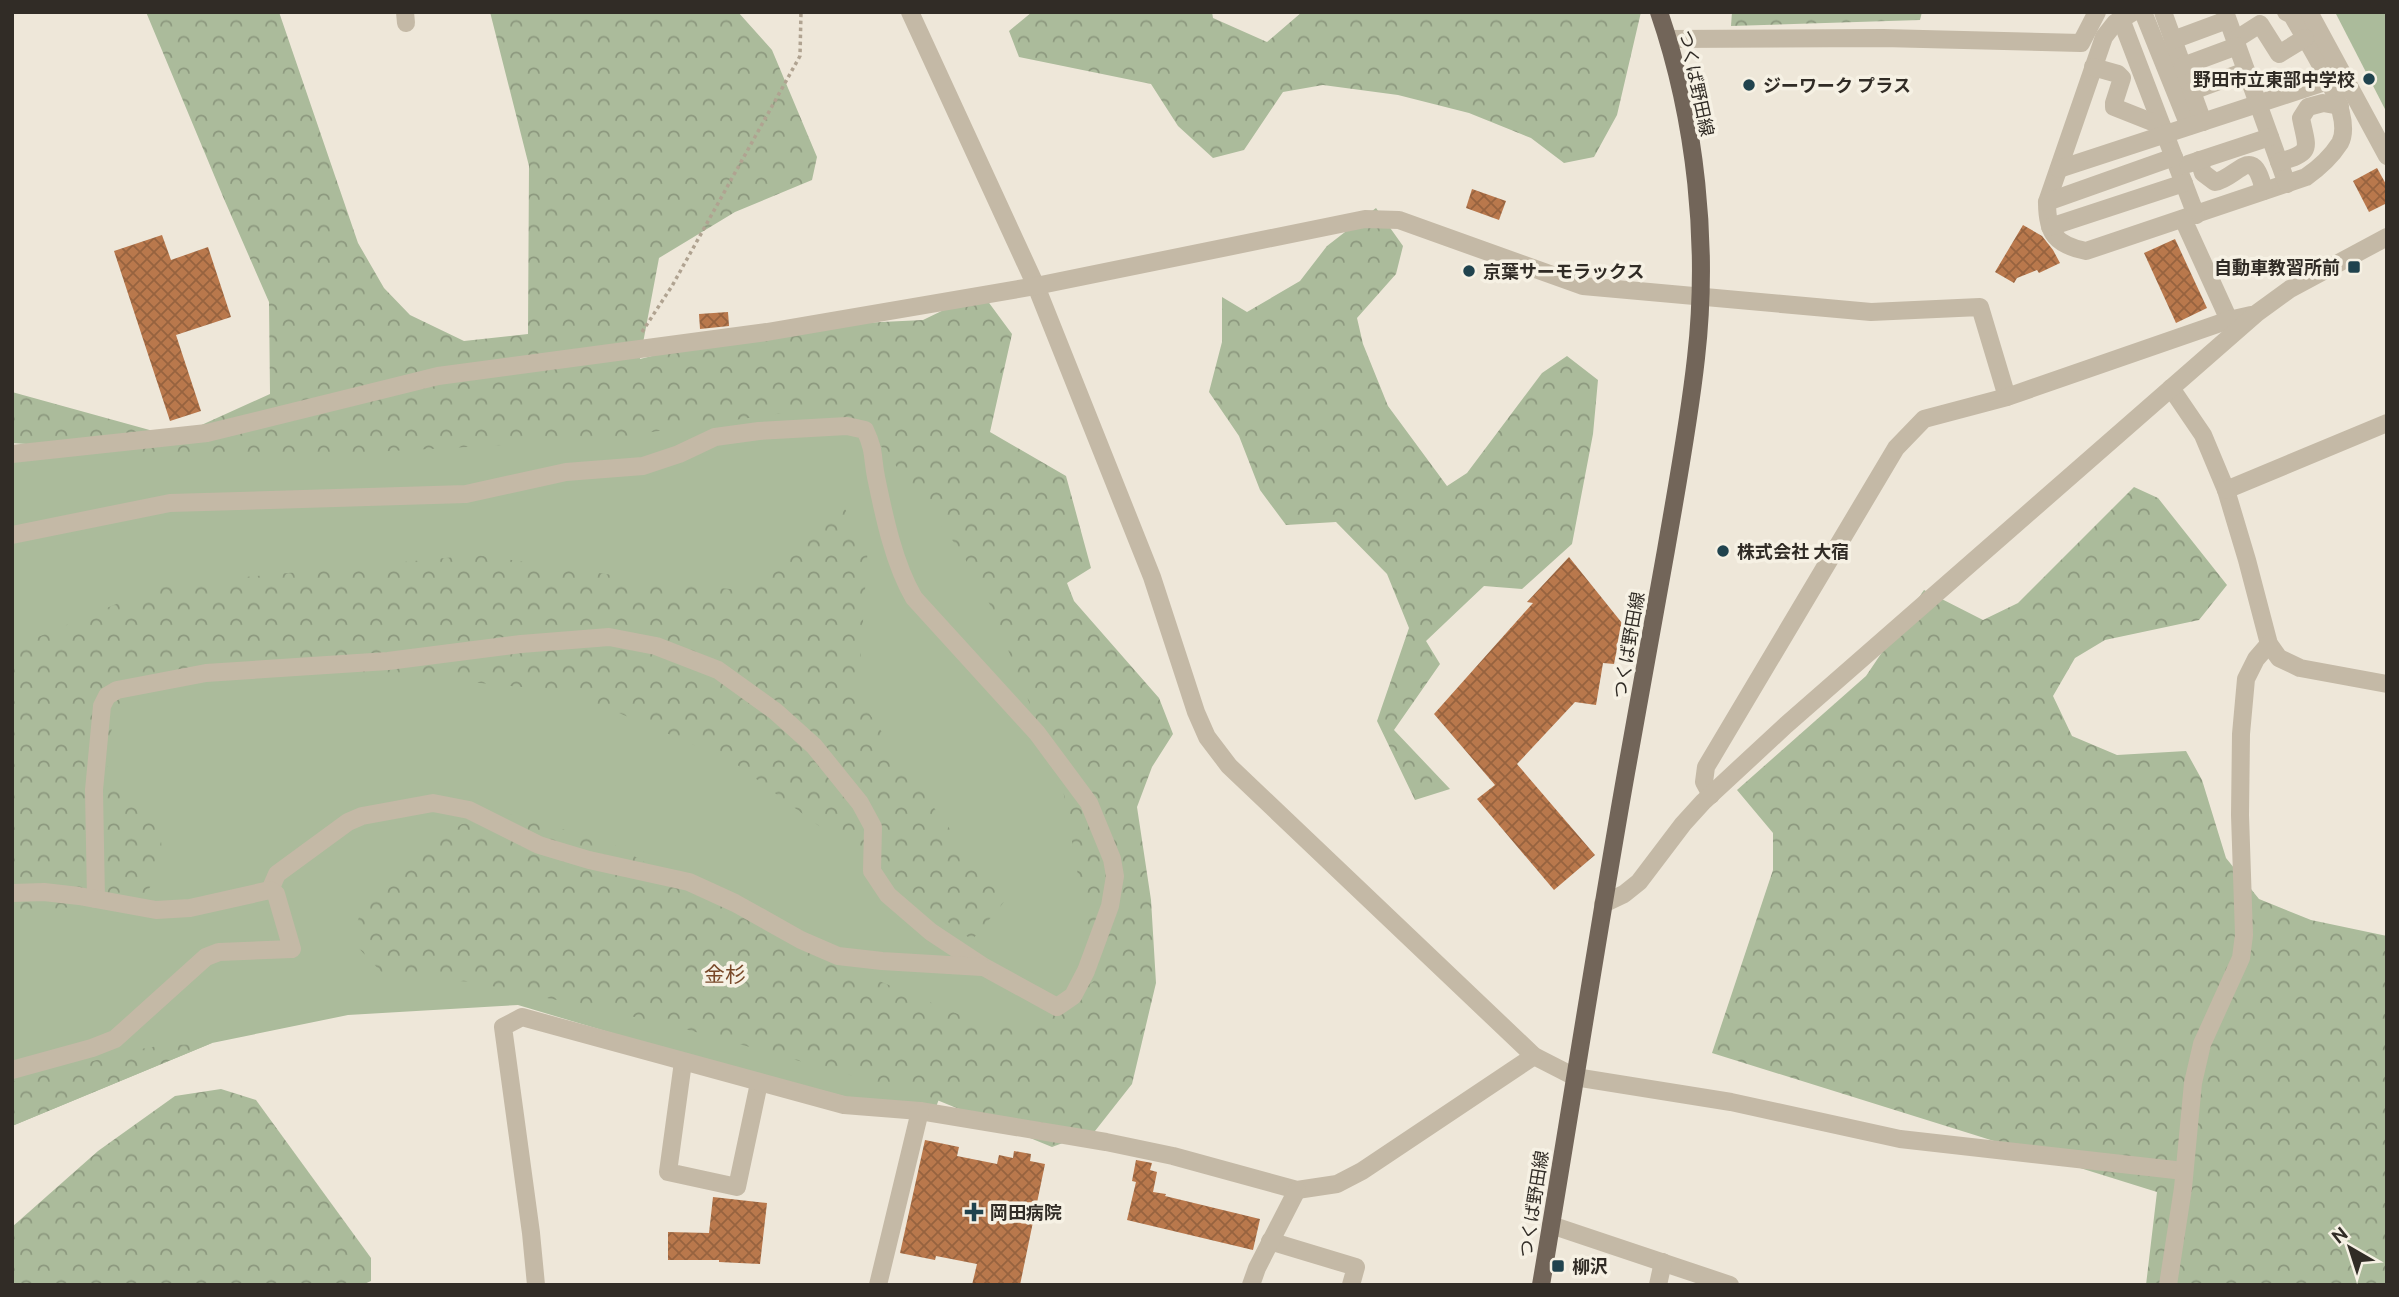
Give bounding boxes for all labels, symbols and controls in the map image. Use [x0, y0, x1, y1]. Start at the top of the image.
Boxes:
street label: つくば野田線 [1676, 28, 1718, 138]
place label: 野田市立東部中学校 [2193, 69, 2355, 89]
marker: 野田市立東部中学校 [2361, 71, 2377, 87]
place label: ジーワーク プラス [1763, 75, 1911, 95]
marker: ジーワーク プラス [1741, 77, 1757, 93]
place label: 自動車教習所前 [2214, 257, 2340, 277]
marker: 自動車教習所前 [2346, 259, 2362, 275]
place label: 京葉サーモラックス [1483, 261, 1644, 281]
marker: 京葉サーモラックス [1461, 263, 1477, 279]
place label: 株式会社 大宿 [1737, 541, 1849, 561]
marker: 株式会社 大宿 [1715, 543, 1731, 559]
street label: つくば野田線 [1609, 590, 1647, 700]
district label: 金杉 [704, 962, 746, 986]
street label: つくば野田線 [1515, 1149, 1551, 1259]
marker: 岡田病院 [964, 1202, 984, 1222]
place label: 岡田病院 [990, 1202, 1062, 1222]
north arrow [2315, 1213, 2385, 1283]
text: N [2327, 1222, 2352, 1248]
place label: 柳沢 [1572, 1256, 1608, 1276]
marker: 柳沢 [1550, 1258, 1566, 1274]

